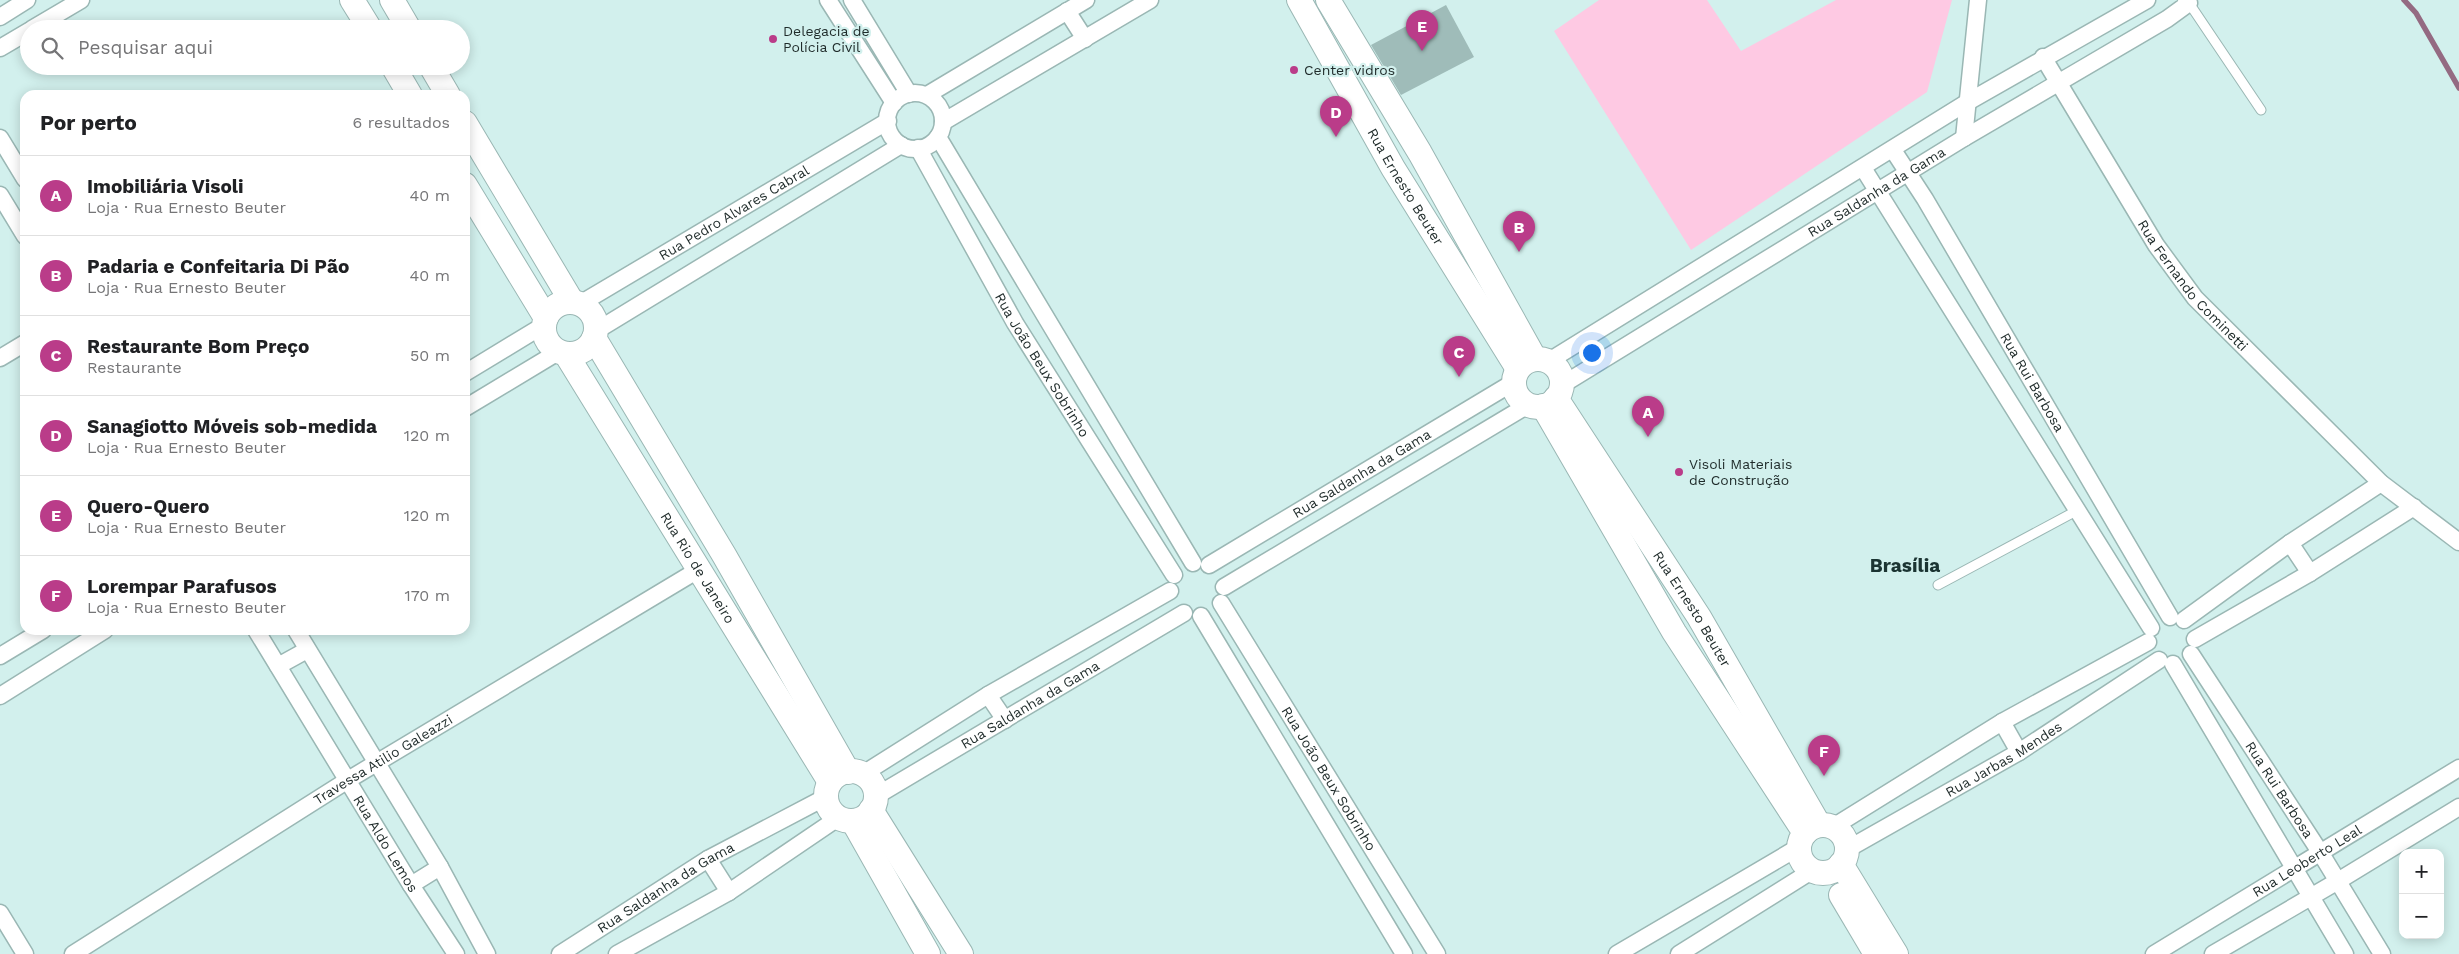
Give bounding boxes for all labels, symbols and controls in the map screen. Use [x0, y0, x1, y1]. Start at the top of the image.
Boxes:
pin: E [1406, 10, 1438, 51]
search box [20, 20, 470, 75]
place label: Delegacia de Polícia Civil [783, 23, 870, 55]
marker: Delegacia de Polícia Civil [767, 33, 779, 45]
icon: search [38, 34, 66, 62]
text: Pesquisar aqui [78, 36, 213, 59]
place label: Center vidros [1304, 62, 1395, 78]
marker: Center vidros [1288, 64, 1300, 76]
pin: D [1320, 96, 1352, 137]
text: Por perto [40, 110, 137, 135]
text: 6 resultados [353, 113, 450, 132]
street label: Rua Ernesto Beuter [1364, 125, 1447, 248]
street label: Rua Saldanha da Gama [1805, 144, 1948, 240]
street label: Rua Pedro Alvares Cabral [656, 161, 812, 263]
text: Imobiliária Visoli [87, 175, 244, 198]
text: A [51, 186, 61, 205]
text: 40 m [410, 186, 450, 205]
text: Loja · Rua Ernesto Beuter [87, 198, 286, 217]
pin: B [1503, 211, 1535, 252]
street label: Rua Fernando Cominetti [2135, 217, 2251, 354]
text: Padaria e Confeitaria Di Pão [87, 255, 349, 278]
text: B [51, 266, 61, 285]
text: 40 m [410, 266, 450, 285]
text: Loja · Rua Ernesto Beuter [87, 278, 286, 297]
street label: Rua João Beux Sobrinho [992, 290, 1093, 440]
street label: Rua Rui Barbosa [1997, 330, 2068, 435]
text: Restaurante Bom Preço [87, 335, 309, 358]
pin: C [1443, 336, 1475, 377]
your location [1579, 340, 1605, 366]
text: C [51, 346, 61, 365]
text: 50 m [410, 346, 450, 365]
text: Restaurante [87, 358, 182, 377]
pin: A [1632, 396, 1664, 437]
text: Sanagiotto Móveis sob-medida [87, 415, 377, 438]
text: D [50, 426, 62, 445]
text: 120 m [404, 426, 450, 445]
street label: Rua Saldanha da Gama [1290, 426, 1434, 521]
text: Loja · Rua Ernesto Beuter [87, 438, 286, 457]
place label: Visoli Materiais de Construção [1689, 456, 1792, 488]
marker: Visoli Materiais de Construção [1673, 466, 1685, 478]
text: Quero-Quero [87, 495, 209, 518]
text: E [51, 506, 61, 525]
text: 120 m [404, 506, 450, 525]
street label: Rua Rio de Janeiro [657, 509, 738, 626]
text: Loja · Rua Ernesto Beuter [87, 518, 286, 537]
street label: Rua Ernesto Beuter [1650, 548, 1734, 670]
district label: Brasília [1870, 554, 1940, 577]
text: Lorempar Parafusos [87, 575, 277, 598]
text: F [51, 586, 61, 605]
text: 170 m [404, 586, 450, 605]
text: Loja · Rua Ernesto Beuter [87, 598, 286, 617]
street label: Rua Saldanha da Gama [958, 657, 1102, 752]
street label: Rua João Beux Sobrinho [1279, 703, 1379, 854]
street label: Travessa Atilio Galeazzi [311, 711, 455, 808]
street label: Rua Jarbas Mendes [1943, 718, 2065, 800]
pin: F [1808, 735, 1840, 776]
street label: Rua Rui Barbosa [2242, 739, 2317, 841]
street label: Rua Aldo Lemos [350, 792, 421, 895]
street label: Rua Leoberto Leal [2249, 821, 2365, 900]
street label: Rua Saldanha da Gama [594, 839, 737, 936]
map controls [2399, 849, 2444, 939]
button: + [2399, 849, 2444, 894]
button: − [2399, 894, 2444, 939]

